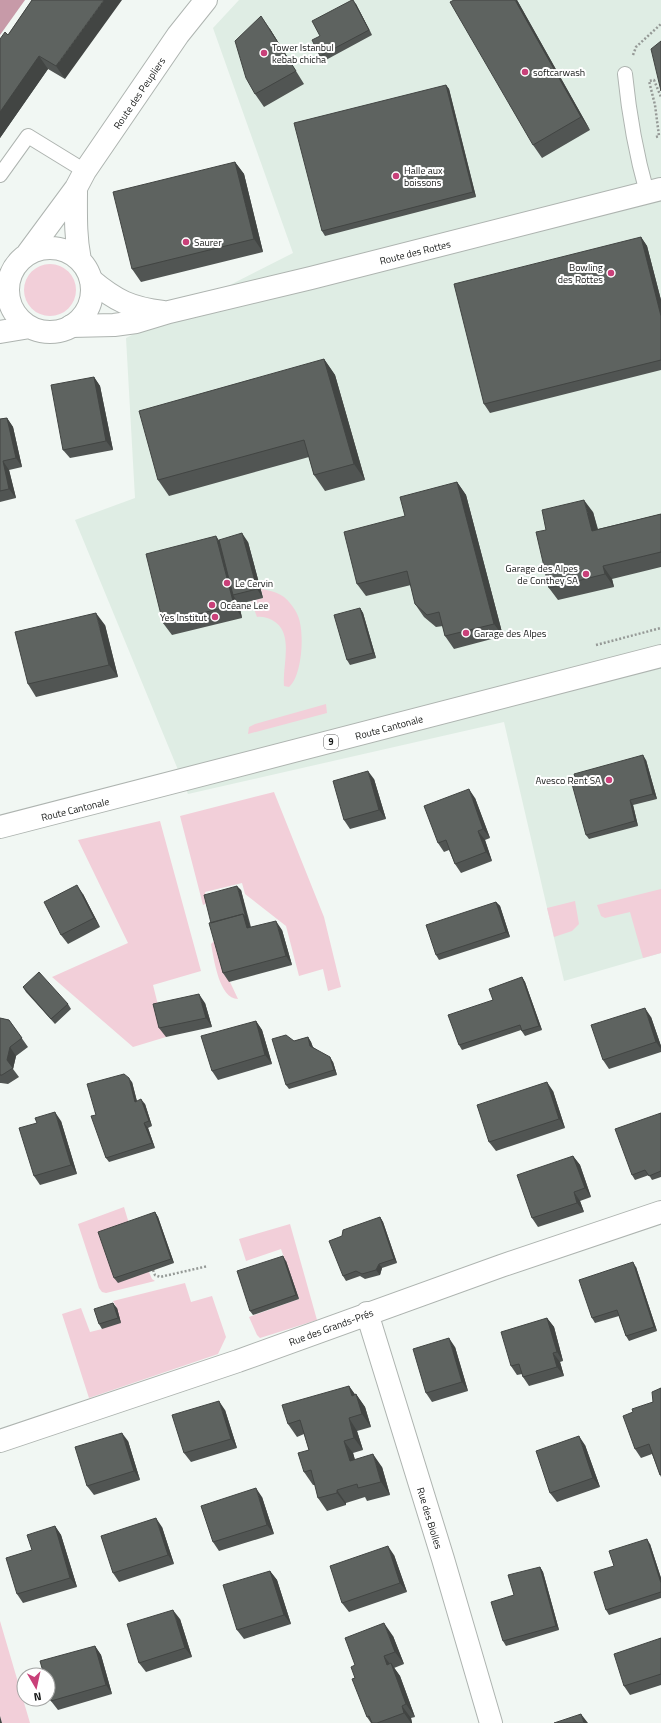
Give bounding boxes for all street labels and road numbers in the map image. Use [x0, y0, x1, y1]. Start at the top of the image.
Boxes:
street label: Route des Peupliers [110, 54, 169, 132]
street label: Route des Rottes [378, 236, 453, 269]
street label: Route Cantonale [354, 711, 425, 744]
road number: 9 [324, 735, 338, 749]
street label: Route Cantonale [39, 794, 111, 825]
street label: Rue des Grands-Prés [287, 1305, 376, 1350]
street label: Rue des Biolles [413, 1485, 446, 1551]

